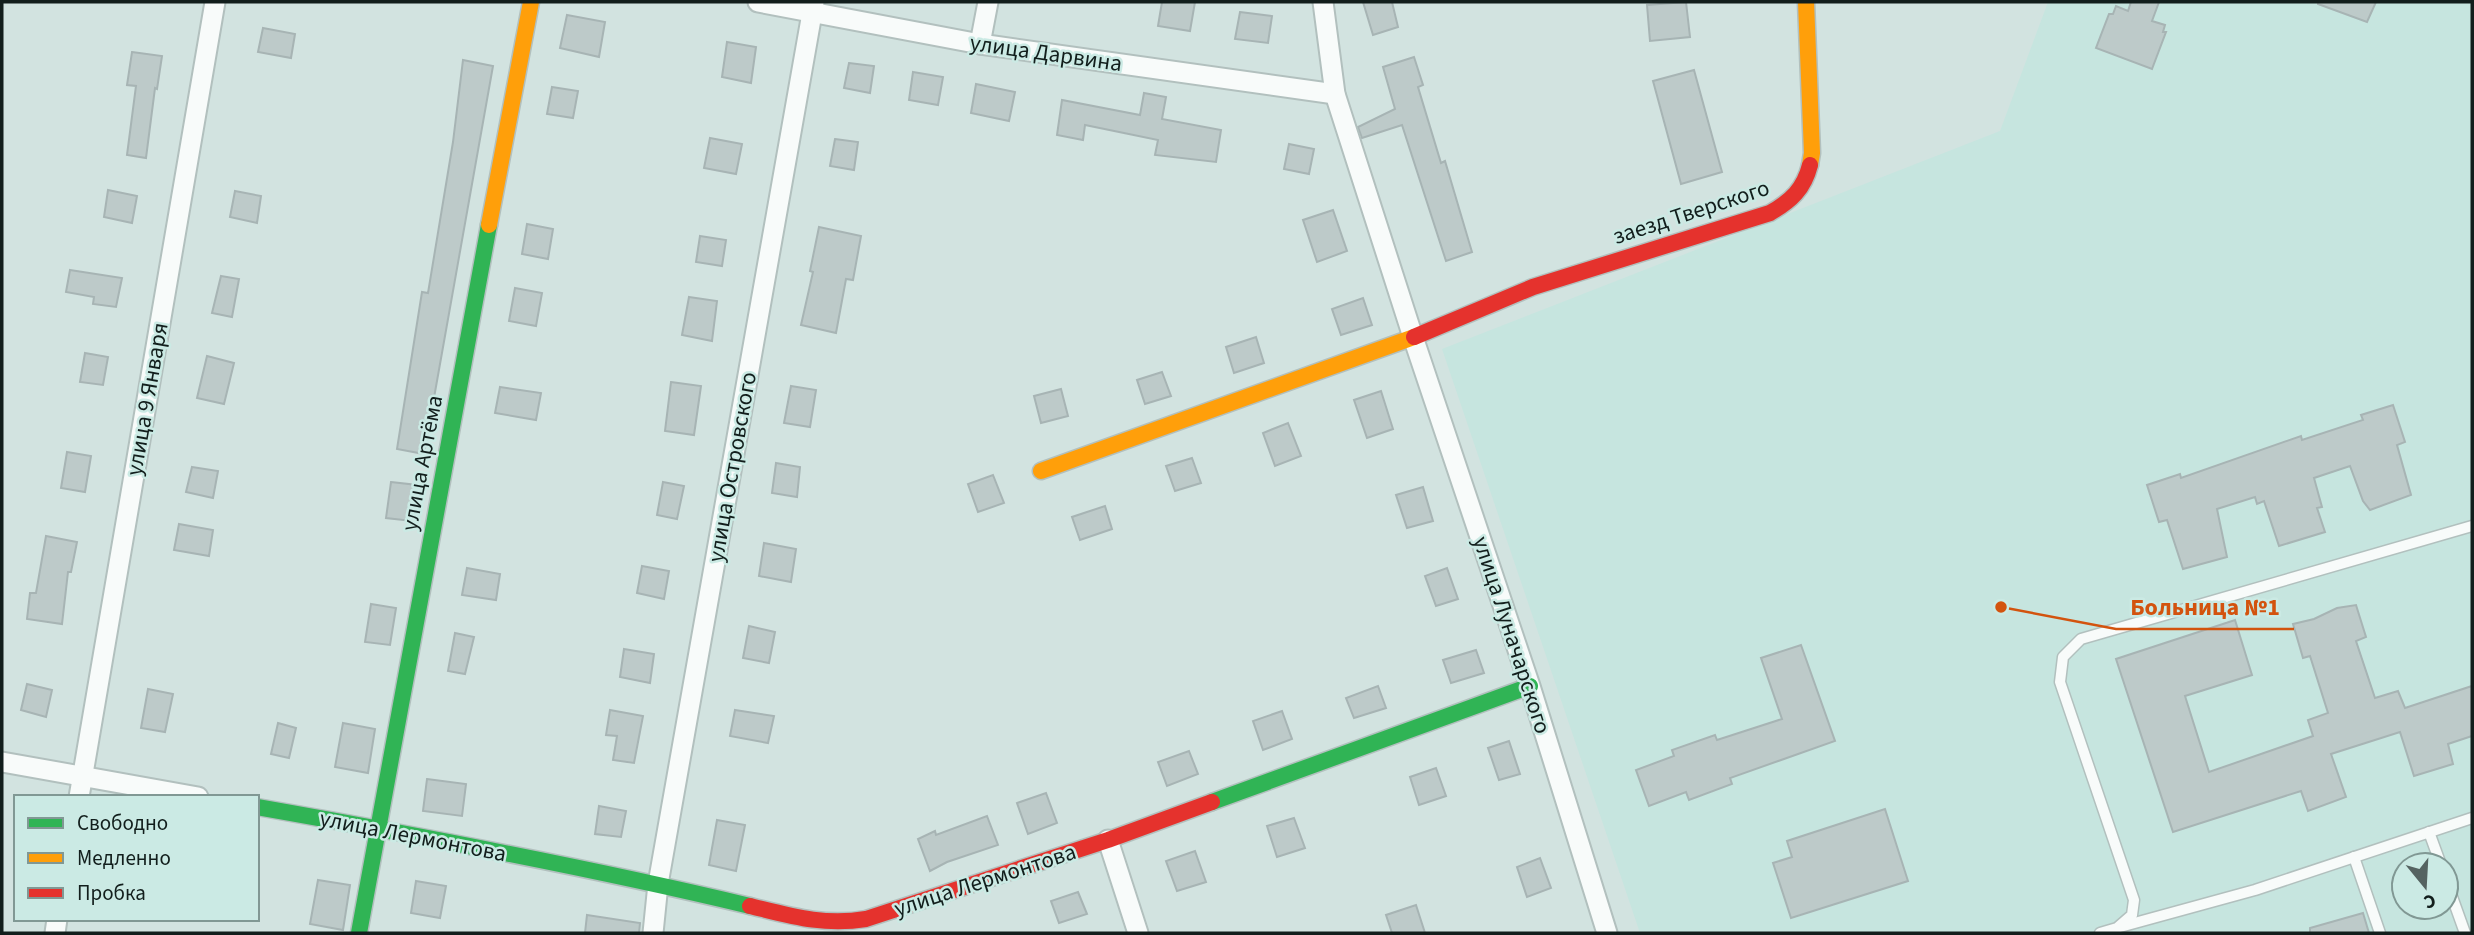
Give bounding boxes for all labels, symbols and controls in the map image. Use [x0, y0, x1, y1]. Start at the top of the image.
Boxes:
street label: улица Дарвина [968, 26, 1124, 80]
street label: заезд Тверского [1608, 171, 1774, 253]
street label: улица 9 Января [117, 320, 177, 478]
street label: улица Островского [699, 369, 765, 565]
street label: улица Артёма [393, 392, 451, 534]
street label: улица Луначарского [1465, 532, 1559, 738]
callout: Больница №1 [2116, 584, 2294, 629]
text: Больница №1 [2130, 590, 2280, 625]
legend [14, 795, 259, 921]
street label: улица Лермонтова [317, 802, 509, 870]
text: Свободно [77, 808, 168, 838]
street label: улица Лермонтова [890, 835, 1080, 925]
text: Медленно [77, 843, 171, 873]
north arrow [2390, 851, 2460, 921]
text: Пробка [77, 878, 146, 908]
text: С [2420, 886, 2439, 915]

